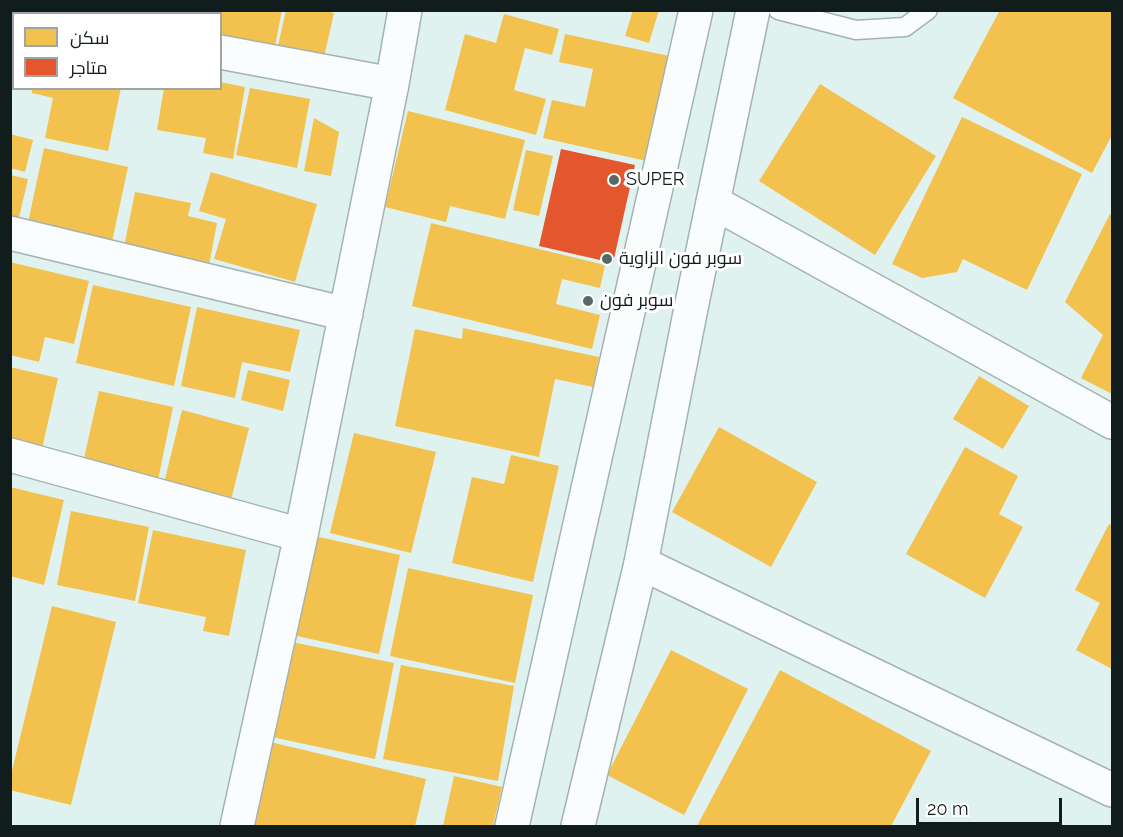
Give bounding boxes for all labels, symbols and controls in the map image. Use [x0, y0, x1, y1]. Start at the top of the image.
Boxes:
legend [12, 12, 222, 90]
text: سكن [70, 27, 109, 48]
text: متاجر [70, 57, 108, 78]
place label: SUPER [626, 169, 684, 191]
marker: SUPER [607, 173, 621, 187]
place label: سوبر فون الزاوية [619, 248, 742, 270]
marker: سوبر فون الزاوية [600, 252, 614, 266]
place label: سوبر فون [600, 290, 673, 312]
marker: سوبر فون [581, 294, 595, 308]
scale bar [919, 786, 1064, 824]
text: 20 m [927, 798, 969, 819]

